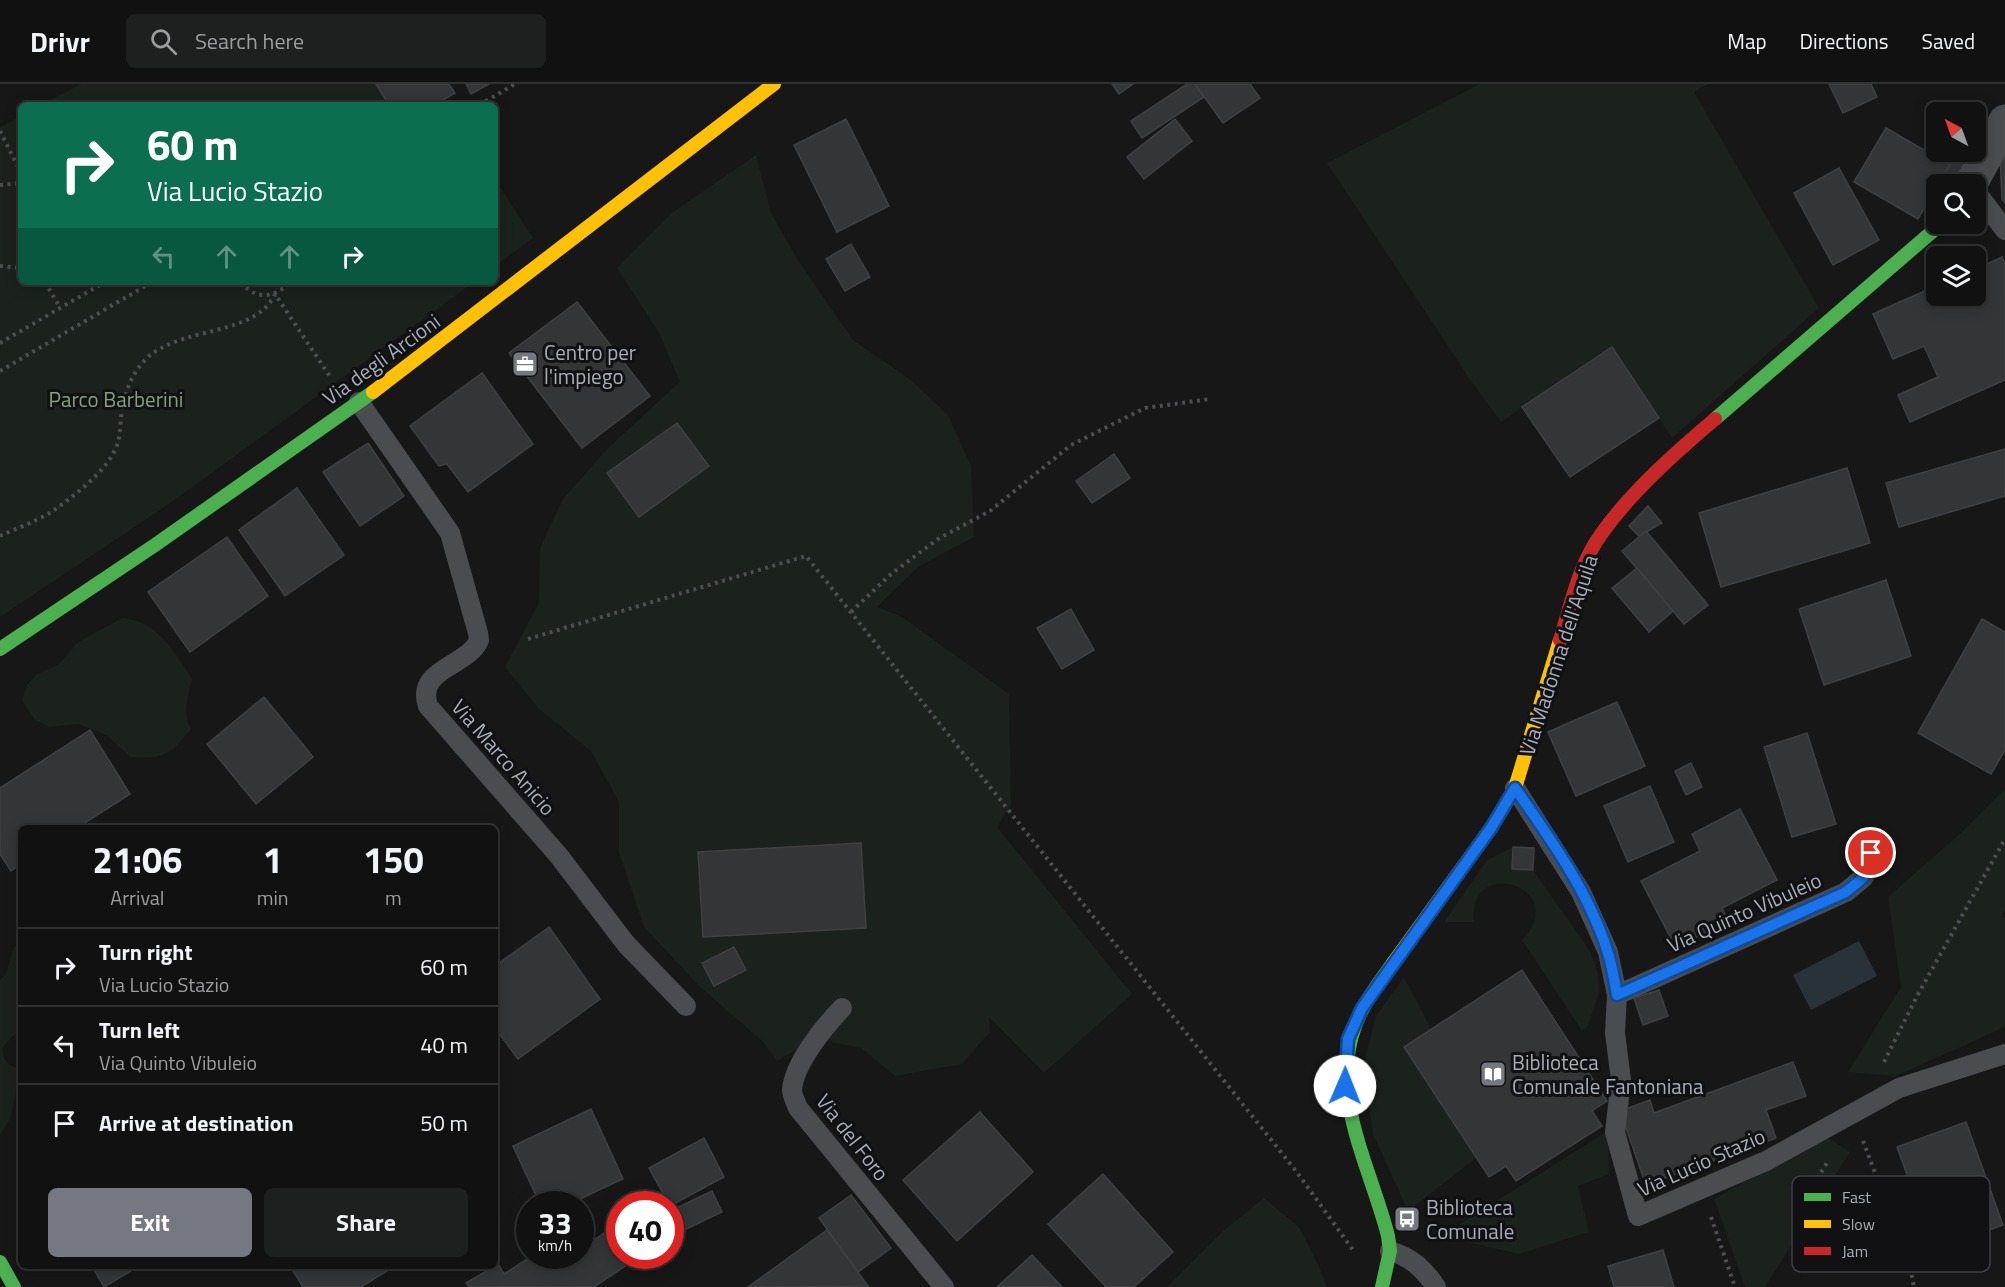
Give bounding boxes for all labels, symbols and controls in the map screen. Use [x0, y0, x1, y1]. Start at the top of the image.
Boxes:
search box [126, 14, 546, 68]
text: Drivr [30, 20, 90, 63]
text: Search here [195, 24, 304, 58]
icon: search [147, 25, 180, 58]
text: Map [1727, 25, 1767, 57]
text: Directions [1800, 25, 1889, 57]
text: Saved [1922, 25, 1975, 57]
north arrow [1926, 102, 1986, 162]
map controls [1926, 102, 1986, 306]
text: 60 m [147, 112, 239, 176]
icon: right [48, 126, 126, 204]
text: Via Lucio Stazio [147, 170, 323, 211]
button: search [1926, 174, 1986, 234]
icon: left [147, 240, 180, 273]
icon: ahead [210, 240, 243, 273]
icon: ahead [273, 240, 306, 273]
icon: right [336, 240, 369, 273]
button: layers [1926, 246, 1986, 306]
street label: Via degli Arcioni [315, 305, 447, 413]
place label: Centro per l'impiego [544, 336, 636, 392]
office icon: Centro per l'impiego [510, 349, 540, 379]
park label: Parco Barberini [49, 383, 183, 415]
street label: Via Madonna dell'Aquila [1510, 550, 1606, 760]
street label: Via Marco Anicio [444, 692, 564, 822]
pin [1845, 827, 1896, 878]
text: 21:06 [92, 832, 182, 887]
text: 1 [263, 832, 283, 887]
text: 150 [363, 832, 424, 887]
icon: arrive [1854, 836, 1887, 869]
street label: Via Quinto Vibuleio [1662, 864, 1826, 960]
text: Arrival [110, 882, 165, 913]
text: min [257, 882, 289, 913]
text: m [385, 882, 402, 913]
text: Turn right [99, 935, 193, 969]
text: 60 m [420, 950, 468, 984]
icon: right [48, 951, 81, 984]
text: Via Lucio Stazio [99, 969, 229, 1000]
text: Turn left [99, 1013, 180, 1047]
text: 40 m [420, 1028, 468, 1062]
icon: left [48, 1029, 81, 1062]
place label: Biblioteca Comunale Fantoniana [1512, 1046, 1704, 1102]
text: Via Quinto Vibuleio [99, 1047, 257, 1078]
position arrow [1313, 1054, 1377, 1118]
library icon: Biblioteca Comunale Fantoniana [1478, 1059, 1508, 1089]
street label: Via del Foro [809, 1087, 897, 1187]
text: Arrive at destination [99, 1106, 294, 1140]
text: 50 m [420, 1106, 468, 1140]
icon: arrive [48, 1107, 81, 1140]
street label: Via Lucio Stazio [1632, 1120, 1770, 1204]
legend [1792, 1176, 1990, 1272]
text: Fast [1842, 1185, 1871, 1209]
button: Exit [48, 1188, 252, 1257]
button: Share [264, 1188, 468, 1257]
speed limit sign: 40 [606, 1191, 684, 1269]
place label: Biblioteca Comunale [1426, 1191, 1514, 1247]
text: 33 [538, 1200, 572, 1246]
bus stop icon: Biblioteca Comunale [1392, 1204, 1422, 1234]
text: Slow [1842, 1212, 1875, 1236]
text: km/h [538, 1234, 572, 1257]
text: Jam [1842, 1239, 1868, 1263]

